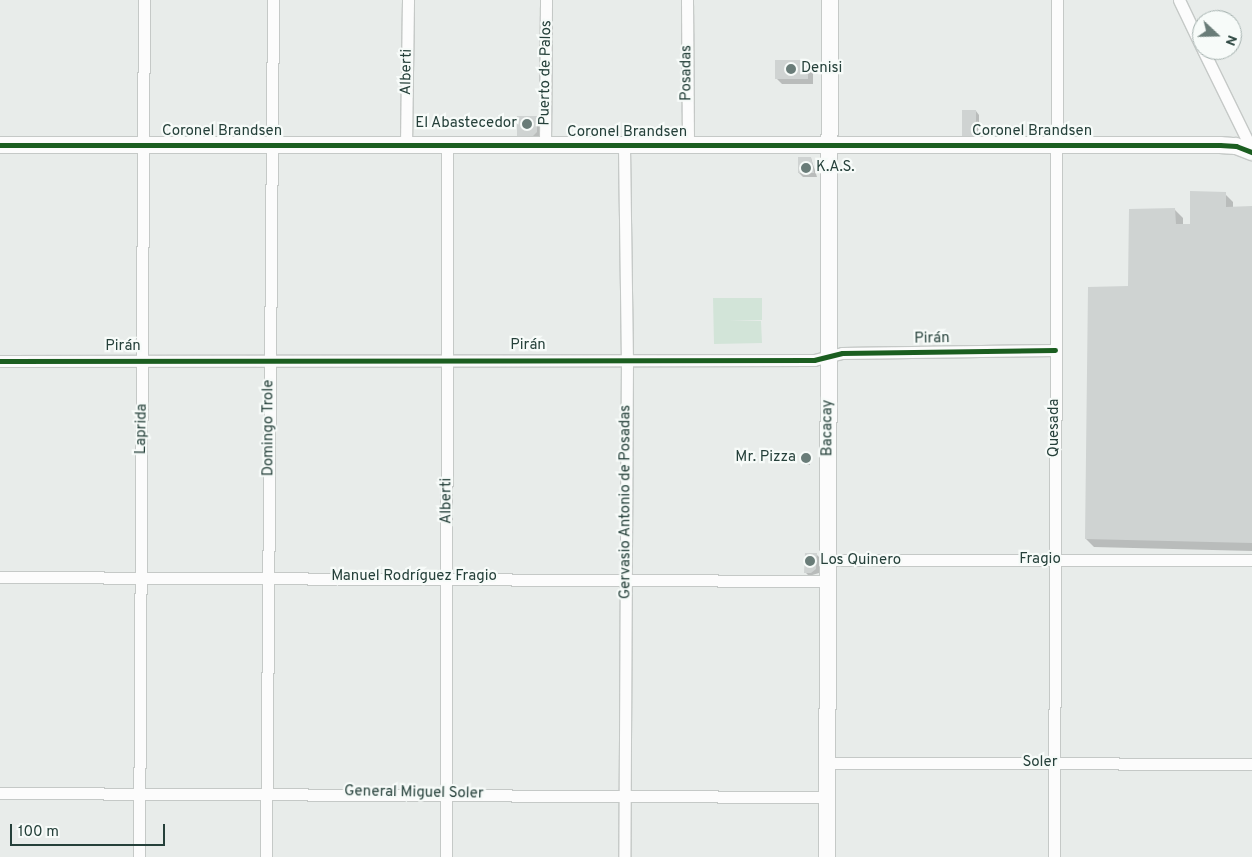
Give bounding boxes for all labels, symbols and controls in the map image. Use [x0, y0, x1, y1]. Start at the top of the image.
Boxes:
north arrow [1192, 10, 1242, 60]
street label: Puerto de Palos [536, 20, 556, 126]
text: N [1221, 32, 1240, 48]
street label: Posadas [678, 45, 696, 101]
street label: Alberti [398, 49, 416, 95]
place label: Denisi [801, 60, 842, 78]
marker: Denisi [785, 63, 797, 75]
place label: El Abastecedor [415, 115, 517, 133]
marker: El Abastecedor [521, 118, 533, 130]
street label: Coronel Brandsen [162, 123, 282, 141]
street label: Coronel Brandsen [972, 123, 1092, 141]
street label: Coronel Brandsen [567, 124, 687, 142]
place label: K.A.S. [816, 159, 855, 177]
marker: K.A.S. [800, 162, 812, 174]
street label: Pirán [914, 330, 950, 348]
street label: Pirán [510, 337, 546, 355]
street label: Pirán [105, 338, 141, 356]
street label: Domingo Trole [260, 379, 278, 477]
street label: Quesada [1046, 399, 1064, 457]
street label: Bacacay [819, 400, 837, 456]
street label: Laprida [133, 403, 151, 455]
street label: Gervasio Antonio de Posadas [617, 405, 635, 599]
place label: Mr. Pizza [735, 449, 796, 467]
marker: Mr. Pizza [800, 452, 812, 464]
street label: Alberti [438, 478, 456, 524]
street label: Fragio [1019, 551, 1061, 569]
place label: Los Quinero [820, 552, 901, 570]
marker: Los Quinero [804, 555, 816, 567]
street label: Manuel Rodríguez Fragio [331, 568, 497, 586]
street label: Soler [1022, 754, 1058, 772]
street label: General Miguel Soler [344, 783, 484, 803]
scale bar [12, 814, 168, 846]
text: 100 m [18, 823, 59, 842]

